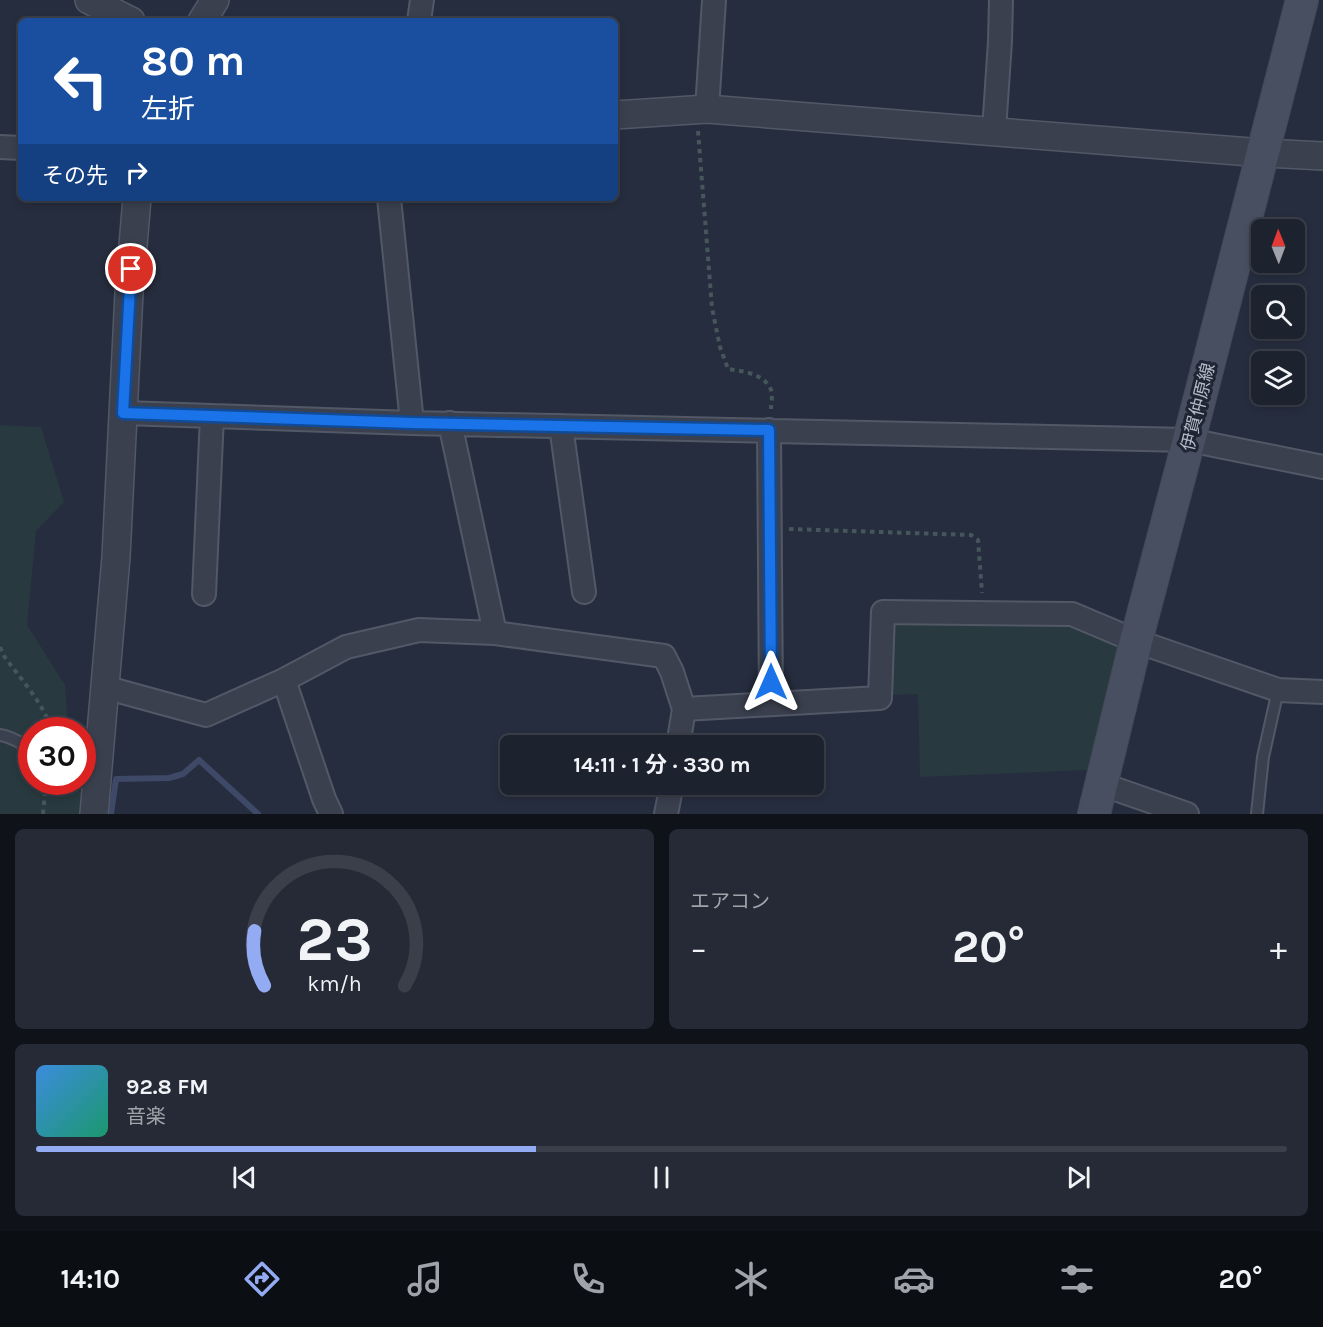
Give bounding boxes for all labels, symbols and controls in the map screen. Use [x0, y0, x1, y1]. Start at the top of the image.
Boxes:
text: 80 m [141, 36, 245, 86]
icon: left [42, 42, 120, 120]
text: 左折 [141, 93, 195, 125]
icon: right [120, 156, 153, 189]
text: その先 [42, 163, 108, 189]
north arrow [1251, 219, 1305, 273]
map controls [1251, 219, 1305, 405]
pin [105, 243, 156, 294]
icon: arrive [114, 252, 147, 285]
button: search [1251, 285, 1305, 339]
button: layers [1251, 351, 1305, 405]
street label: 伊賀仲原線 [1176, 361, 1220, 453]
position arrow [739, 650, 803, 714]
speed limit sign: 30 [18, 717, 96, 795]
text: 14:11 · 1 分 · 330 m [573, 752, 751, 778]
text: エアコン [690, 890, 770, 913]
text: 23 [296, 903, 373, 976]
text: 20° [952, 921, 1025, 973]
text: − [690, 929, 707, 967]
text: + [1270, 929, 1287, 967]
text: km/h [307, 971, 362, 996]
text: 92.8 FM [126, 1074, 209, 1100]
text: 音楽 [126, 1105, 166, 1128]
icon: previous [228, 1161, 261, 1194]
icon: pause [645, 1161, 678, 1194]
icon: next [1062, 1161, 1095, 1194]
icon: directions [241, 1258, 283, 1300]
icon: music [404, 1258, 446, 1300]
icon: phone [567, 1258, 609, 1300]
icon: climate [730, 1258, 772, 1300]
icon: car [893, 1258, 935, 1300]
icon: filters [1056, 1258, 1098, 1300]
text: 14:10 [60, 1263, 120, 1295]
text: 20° [1219, 1263, 1262, 1295]

